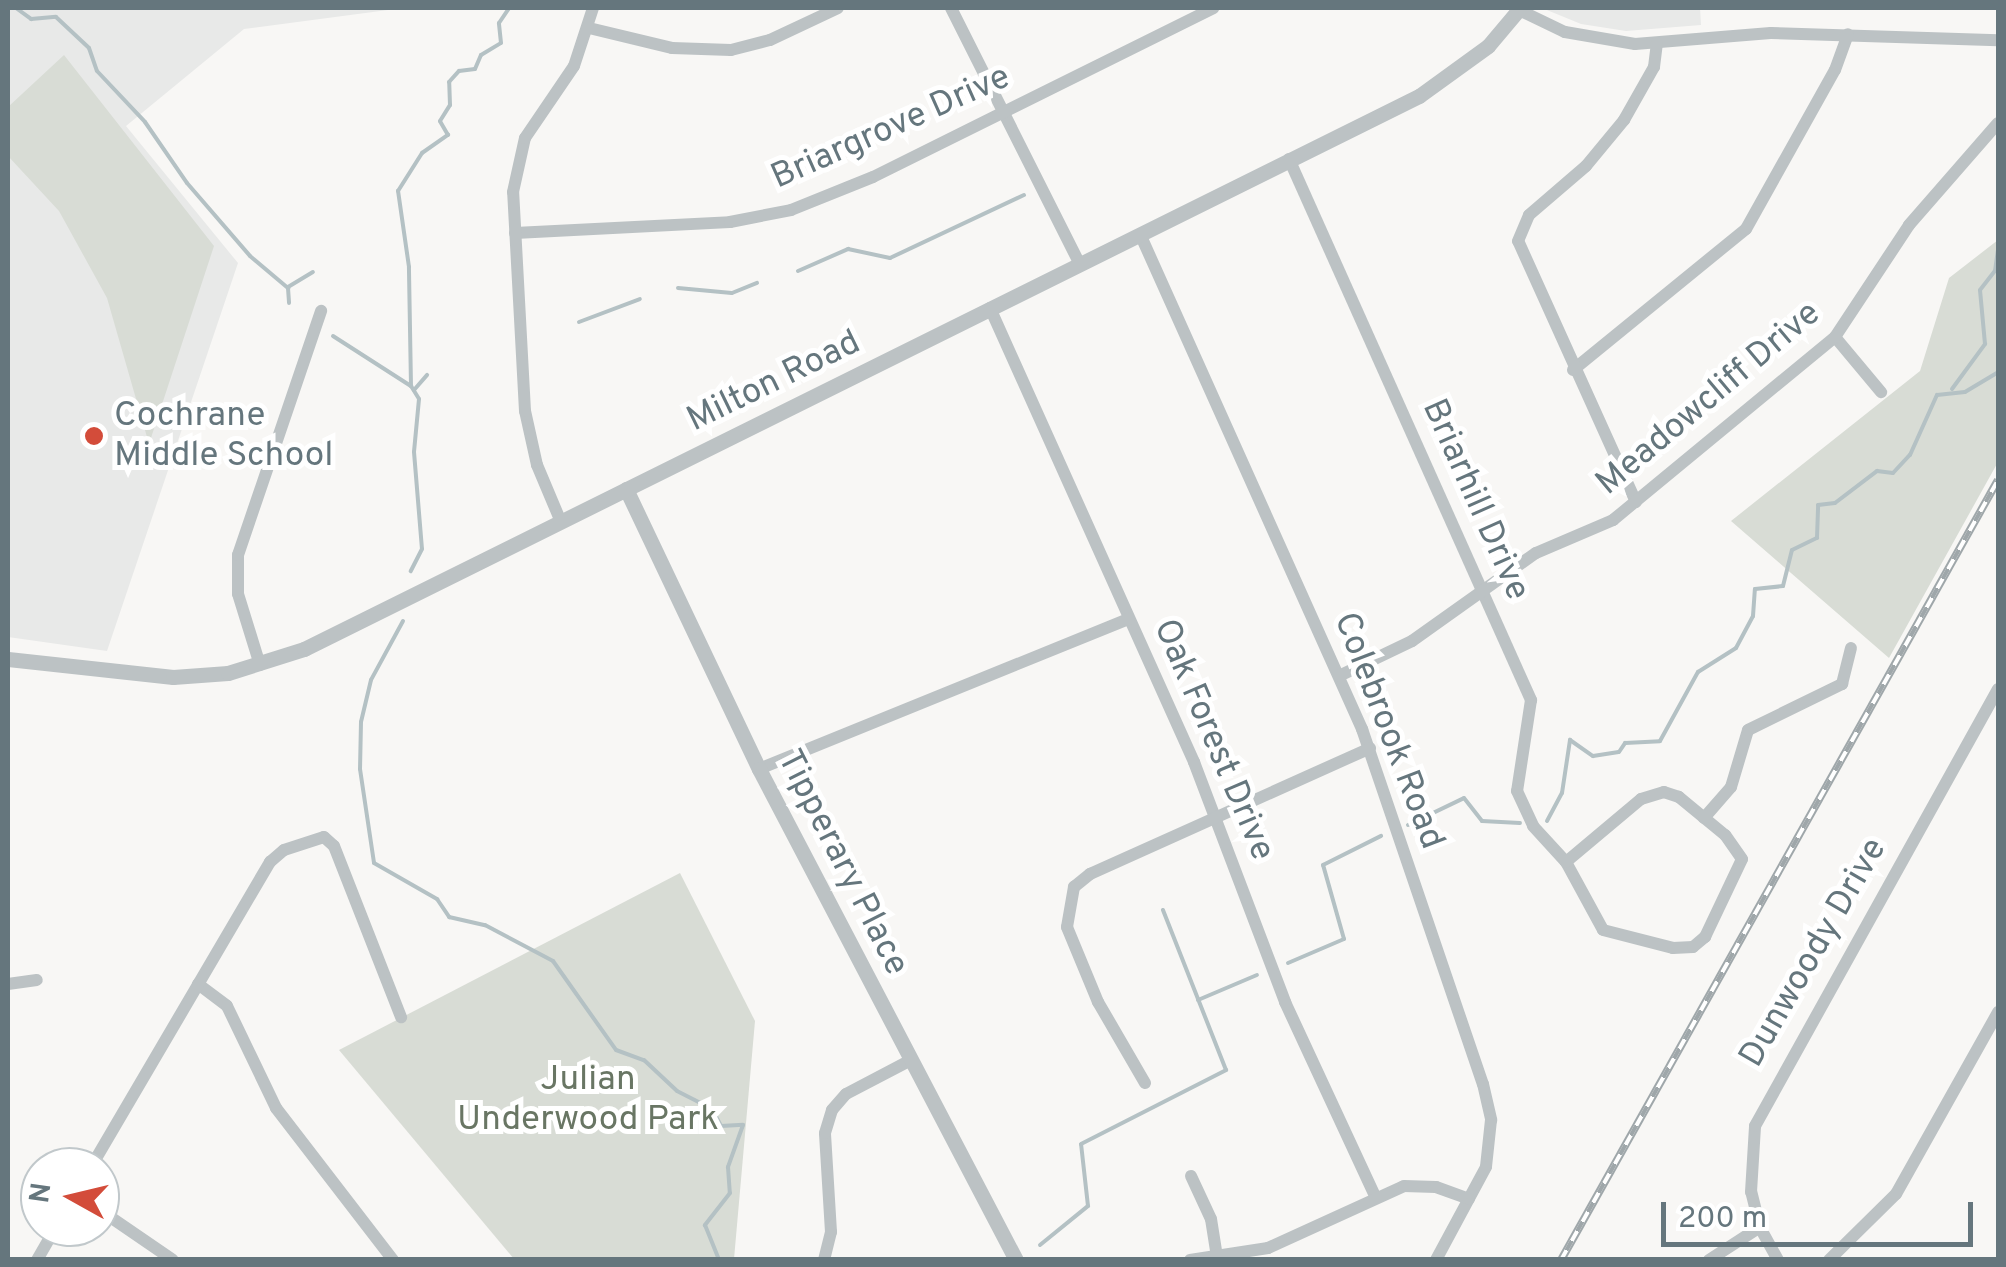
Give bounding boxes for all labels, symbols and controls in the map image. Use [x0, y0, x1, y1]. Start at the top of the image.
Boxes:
street label: Briargrove Drive [765, 57, 1017, 199]
street label: Meadowcliff Drive [1588, 293, 1830, 505]
street label: Milton Road [681, 322, 867, 442]
street label: Briarhill Drive [1412, 393, 1538, 607]
place label: Cochrane Middle School [114, 395, 333, 477]
marker: Cochrane Middle School [83, 425, 105, 447]
street label: Colebrook Road [1324, 607, 1452, 855]
street label: Oak Forest Drive [1143, 613, 1283, 867]
street label: Tipperary Place [767, 743, 917, 983]
street label: Dunwoody Drive [1731, 831, 1897, 1075]
park label: Julian Underwood Park [457, 1059, 719, 1141]
north arrow [20, 1147, 120, 1247]
text: N [23, 1181, 61, 1206]
scale bar [1666, 1182, 1978, 1244]
text: 200 m [1678, 1201, 1767, 1238]

